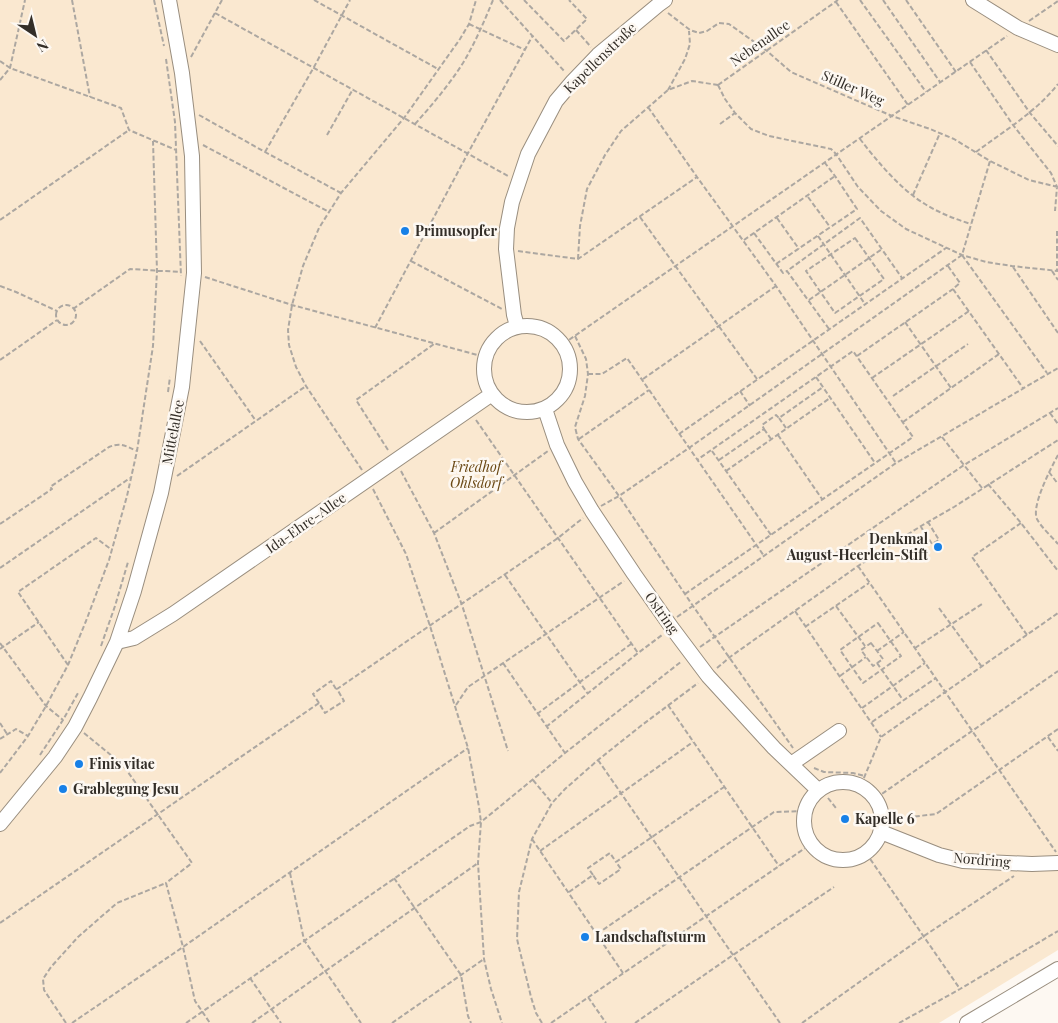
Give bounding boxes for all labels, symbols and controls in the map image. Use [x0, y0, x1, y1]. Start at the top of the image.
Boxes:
north arrow [10, 10, 60, 60]
street label: Nebenallee [726, 15, 793, 70]
street label: Kapellenstraße [559, 18, 640, 97]
text: N [33, 35, 52, 57]
street label: Stiller Weg [819, 65, 888, 110]
place label: Primusopfer [415, 221, 497, 240]
marker: Primusopfer [399, 225, 411, 237]
street label: Mittelallee [157, 398, 188, 466]
park label: Friedhof Ohlsdorf [450, 457, 504, 492]
street label: Ida-Ehre-Allee [262, 488, 350, 557]
place label: Denkmal August-Heerlein-Stift [786, 529, 929, 564]
marker: Denkmal August-Heerlein-Stift [932, 541, 944, 553]
street label: Ostring [641, 588, 684, 638]
place label: Finis vitae [89, 754, 155, 773]
marker: Finis vitae [73, 758, 85, 770]
place label: Grablegung Jesu [73, 779, 179, 798]
marker: Grablegung Jesu [57, 783, 69, 795]
place label: Kapelle 6 [855, 809, 915, 828]
marker: Kapelle 6 [839, 813, 851, 825]
street label: Nordring [953, 848, 1012, 872]
place label: Landschaftsturm [595, 927, 706, 946]
marker: Landschaftsturm [579, 931, 591, 943]

